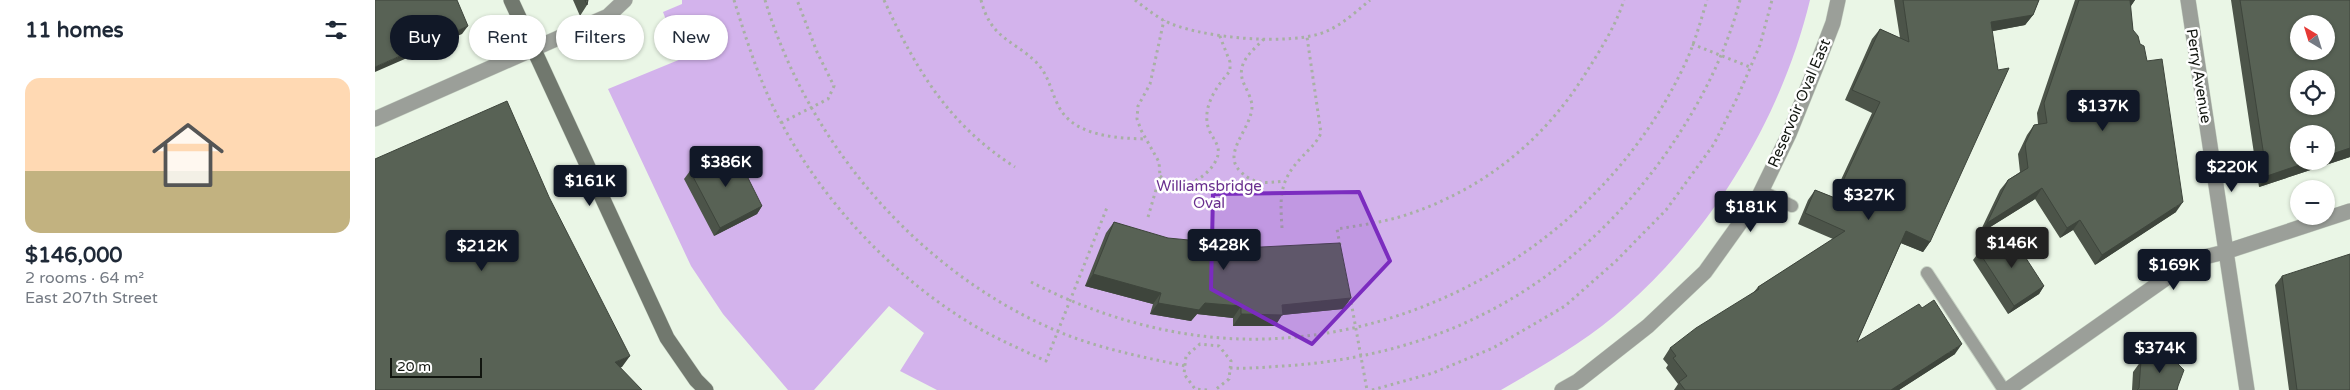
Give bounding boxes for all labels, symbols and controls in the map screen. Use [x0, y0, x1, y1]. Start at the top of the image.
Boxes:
chip: Buy [390, 15, 459, 60]
chip: Rent [469, 15, 546, 60]
chip: Filters [556, 15, 644, 60]
chip: New [654, 15, 728, 60]
north arrow [2290, 15, 2335, 60]
map controls [2290, 15, 2335, 225]
icon: filters [322, 16, 350, 44]
text: 11 homes [25, 18, 124, 43]
street label: Perry Avenue [2183, 27, 2215, 125]
street label: Reservoir Oval East [1764, 36, 1834, 170]
button: locate [2290, 70, 2335, 115]
pin: $137K [2068, 90, 2138, 132]
text: $137K [2078, 96, 2128, 116]
icon: home [143, 110, 233, 200]
button: + [2290, 125, 2335, 170]
pin: $386K [691, 146, 761, 188]
pin: $220K [2197, 150, 2267, 193]
text: $386K [701, 152, 751, 172]
text: $220K [2207, 157, 2257, 177]
pin: $161K [555, 164, 625, 207]
text: $161K [565, 171, 615, 191]
park label: Williamsbridge Oval [1156, 177, 1262, 212]
pin: $327K [1834, 178, 1904, 221]
button: − [2290, 180, 2335, 225]
text: $327K [1844, 185, 1894, 205]
pin: $181K [1716, 190, 1786, 233]
text: $181K [1726, 197, 1776, 217]
pin: $146K [1977, 226, 2047, 269]
pin: $428K [1189, 228, 1259, 271]
pin: $212K [447, 230, 517, 272]
text: $146K [1987, 233, 2037, 253]
text: $428K [1199, 235, 1249, 255]
text: $212K [457, 236, 507, 256]
text: $146,000 [25, 243, 123, 268]
pin: $169K [2139, 248, 2209, 291]
text: $169K [2149, 255, 2199, 275]
text: 2 rooms · 64 m² [25, 268, 144, 288]
text: East 207th Street [25, 288, 158, 308]
pin: $374K [2125, 332, 2195, 374]
text: $374K [2135, 338, 2185, 358]
scale bar [390, 355, 483, 378]
text: 20 m [397, 358, 431, 375]

